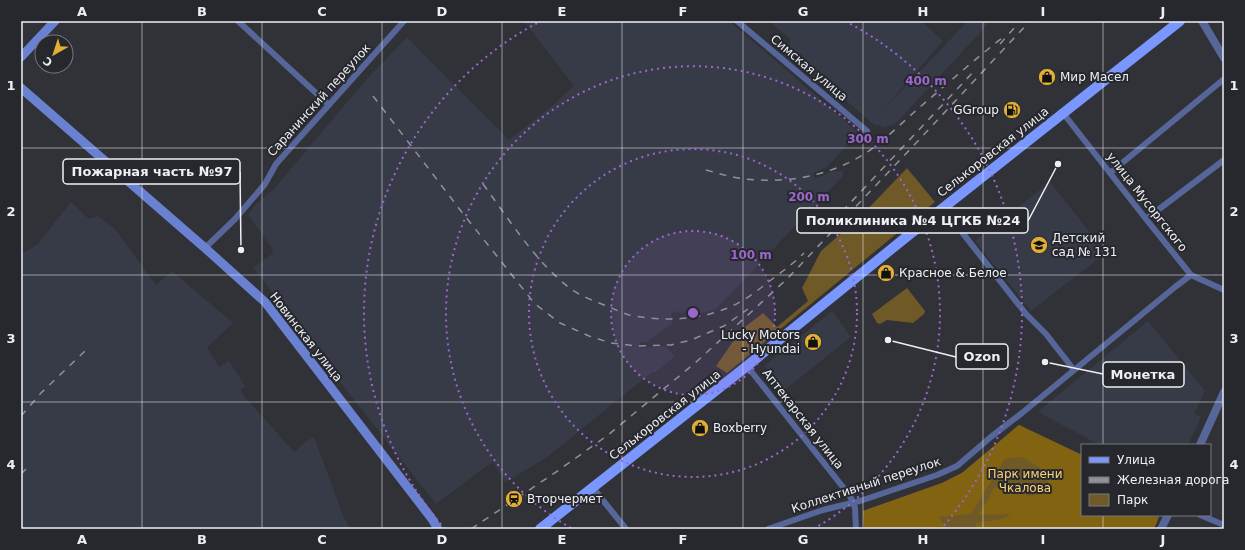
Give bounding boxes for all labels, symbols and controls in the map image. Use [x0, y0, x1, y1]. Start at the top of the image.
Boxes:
text: A [77, 4, 87, 19]
text: B [197, 4, 207, 19]
text: C [317, 4, 327, 19]
text: D [437, 4, 448, 19]
text: E [558, 4, 566, 19]
text: F [679, 4, 687, 19]
text: G [798, 4, 808, 19]
text: H [918, 4, 928, 19]
text: I [1041, 4, 1045, 19]
text: J [1160, 4, 1165, 19]
street label: Симская улица [768, 32, 850, 104]
north arrow [34, 34, 74, 74]
street label: Саранинский переулок [265, 41, 373, 159]
text: С [41, 54, 55, 69]
shop icon: Мир Масел [1037, 67, 1057, 87]
place label: Мир Масел [1060, 70, 1129, 84]
text: 400 m [905, 74, 947, 88]
text: 1 [6, 78, 16, 93]
text: 1 [1229, 78, 1239, 93]
fuel station icon: GGroup [1002, 100, 1022, 120]
place label: GGroup [953, 103, 999, 117]
street label: Селькоровская улица [935, 104, 1051, 200]
text: 300 m [847, 132, 889, 146]
street label: улица Мусоргского [1104, 150, 1190, 254]
callout: Пожарная часть №97 [63, 159, 240, 184]
text: Пожарная часть №97 [72, 164, 232, 179]
text: 200 m [788, 190, 830, 204]
text: 2 [6, 204, 16, 219]
text: 2 [1229, 204, 1239, 219]
callout: Поликлиника №4 ЦГКБ №24 [797, 208, 1028, 233]
text: Поликлиника №4 ЦГКБ №24 [806, 213, 1020, 228]
place label: Детский сад № 131 [1052, 231, 1117, 259]
school or university icon: Детский сад № 131 [1029, 235, 1049, 255]
text: 100 m [730, 248, 772, 262]
shop icon: Красное & Белое [876, 263, 896, 283]
place label: Красное & Белое [899, 266, 1007, 280]
street label: Новинская улица [267, 290, 345, 384]
centre of rings [686, 306, 700, 320]
place label: Lucky Motors - Hyundai [721, 328, 800, 356]
text: 3 [6, 331, 16, 346]
text: 3 [1229, 331, 1239, 346]
shop icon: Lucky Motors - Hyundai [803, 332, 823, 352]
callout: Ozon [956, 344, 1008, 369]
text: Ozon [964, 349, 1000, 364]
callout: Монетка [1103, 362, 1184, 387]
street label: Аптекарская улица [760, 366, 846, 472]
street label: Селькоровская улица [607, 367, 723, 463]
text: Монетка [1111, 367, 1175, 382]
shop icon: Boxberry [690, 418, 710, 438]
place label: Boxberry [713, 421, 767, 435]
legend [1081, 444, 1211, 516]
text: Улица [1117, 453, 1155, 467]
street label: Коллективный переулок [790, 454, 942, 516]
text: 4 [6, 457, 16, 472]
text: 4 [1229, 457, 1239, 472]
park label: Парк имени Чкалова [988, 467, 1062, 495]
text: Железная дорога [1117, 473, 1229, 487]
station icon: Вторчермет [504, 489, 524, 509]
place label: Вторчермет [527, 492, 603, 506]
text: Парк [1117, 493, 1148, 507]
text: A [77, 532, 87, 547]
text: B [197, 532, 207, 547]
text: C [317, 532, 327, 547]
text: D [437, 532, 448, 547]
text: E [558, 532, 566, 547]
text: F [679, 532, 687, 547]
text: G [798, 532, 808, 547]
text: H [918, 532, 928, 547]
text: I [1041, 532, 1045, 547]
text: J [1160, 532, 1165, 547]

